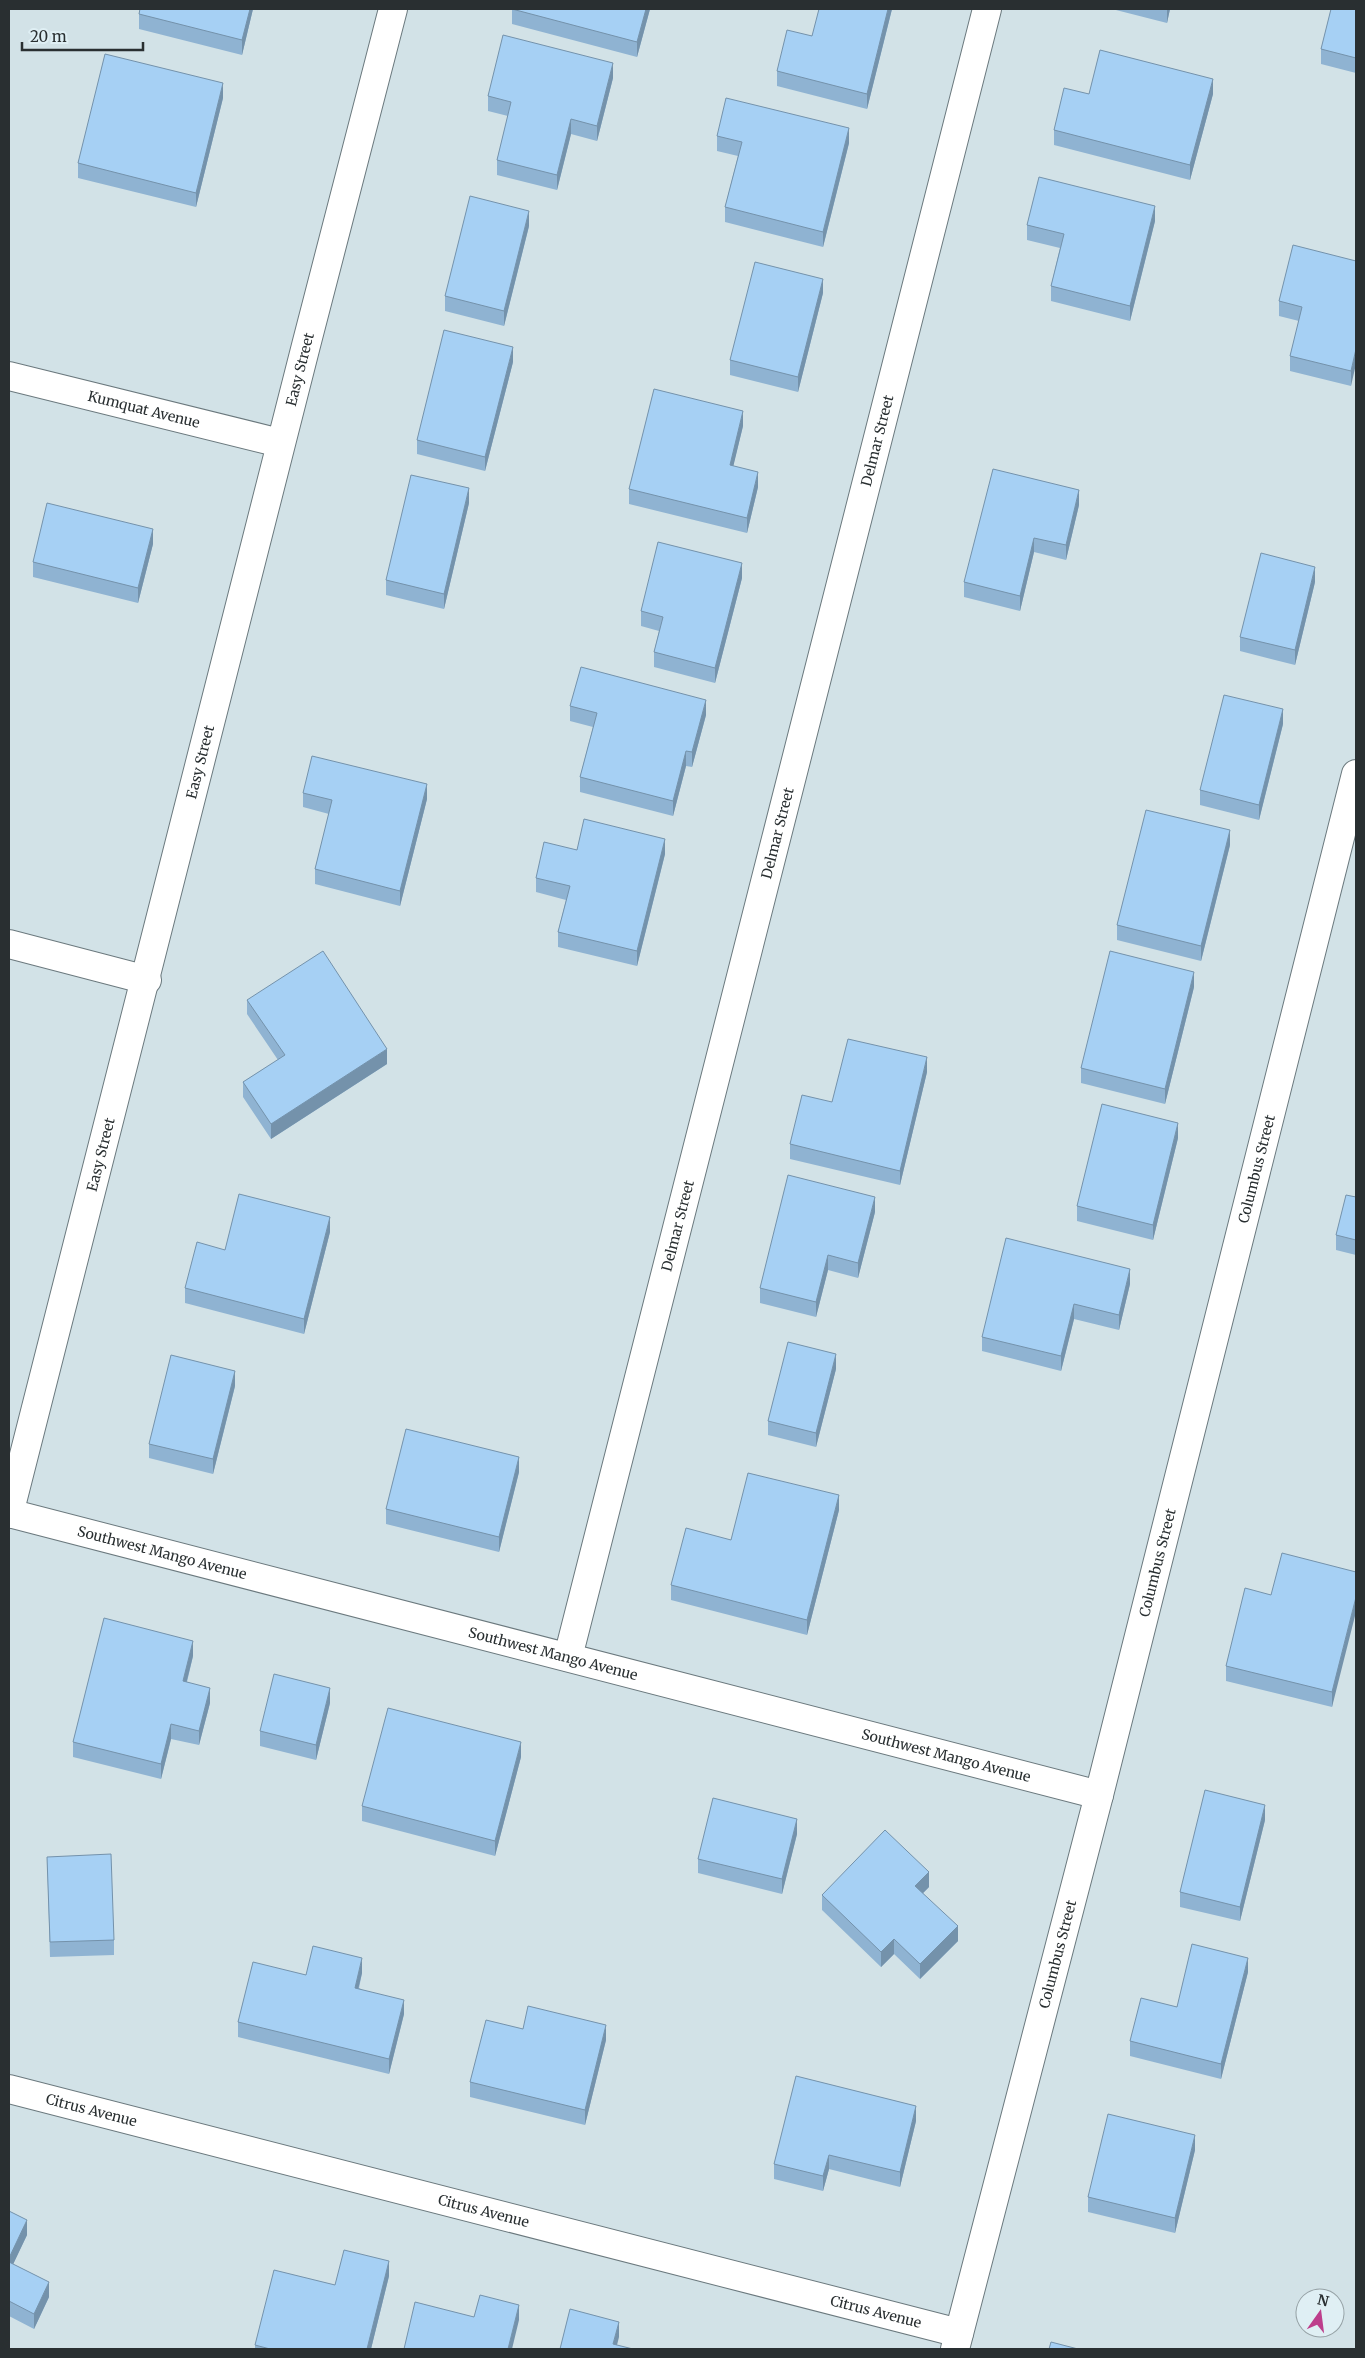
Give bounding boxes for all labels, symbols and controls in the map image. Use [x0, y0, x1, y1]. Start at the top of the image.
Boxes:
scale bar [22, 20, 144, 52]
text: 20 m [30, 27, 67, 46]
street label: Easy Street [282, 330, 318, 408]
street label: Kumquat Avenue [86, 387, 202, 432]
street label: Delmar Street [857, 393, 898, 488]
street label: Easy Street [182, 723, 218, 801]
street label: Delmar Street [757, 785, 798, 881]
street label: Columbus Street [1234, 1112, 1279, 1225]
street label: Easy Street [83, 1115, 119, 1193]
street label: Delmar Street [657, 1178, 698, 1273]
street label: Columbus Street [1135, 1506, 1180, 1619]
street label: Southwest Mango Avenue [75, 1522, 248, 1583]
street label: Southwest Mango Avenue [467, 1623, 640, 1684]
street label: Southwest Mango Avenue [860, 1725, 1033, 1786]
street label: Columbus Street [1035, 1898, 1080, 2010]
street label: Citrus Avenue [44, 2090, 139, 2130]
street label: Citrus Avenue [436, 2191, 531, 2231]
north arrow [1295, 2288, 1345, 2338]
text: N [1316, 2290, 1331, 2310]
street label: Citrus Avenue [828, 2291, 923, 2332]

